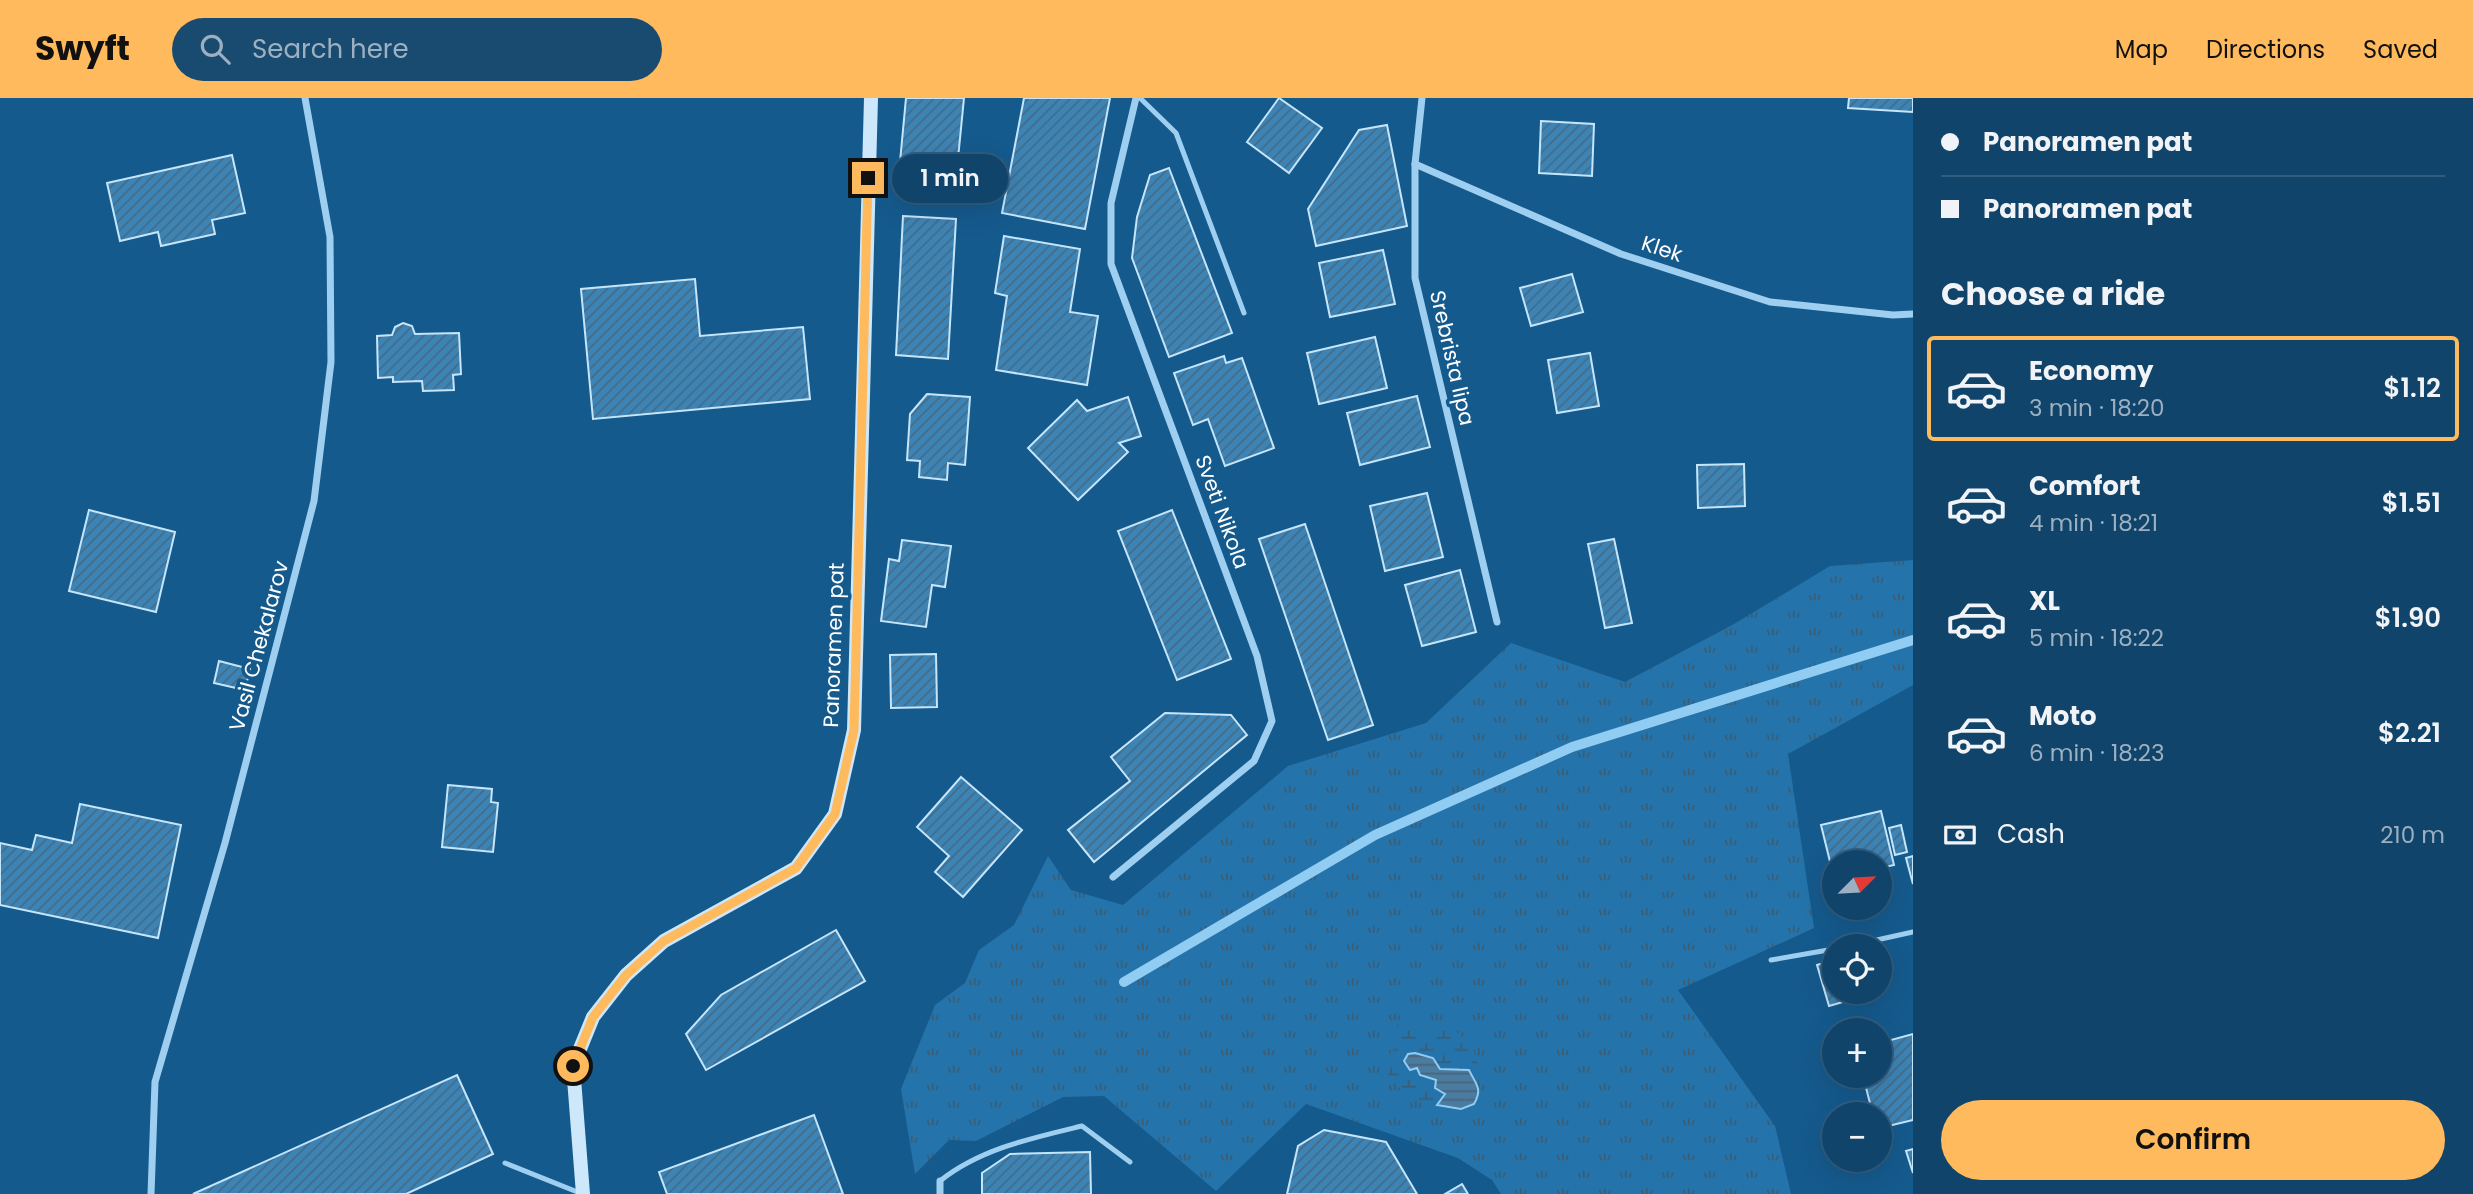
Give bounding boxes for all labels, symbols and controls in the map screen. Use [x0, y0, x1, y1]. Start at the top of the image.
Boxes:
search box [172, 18, 662, 81]
text: Swyft [35, 25, 130, 72]
icon: search [196, 30, 234, 68]
text: Search here [252, 31, 409, 67]
text: Map [2115, 33, 2168, 66]
text: Directions [2206, 33, 2325, 66]
text: Saved [2363, 33, 2438, 66]
text: Panoramen pat [1983, 124, 2192, 160]
callout: 1 min [892, 154, 1008, 202]
route end [852, 162, 884, 194]
text: 1 min [920, 162, 980, 194]
text: Panoramen pat [1983, 191, 2192, 227]
street label: Klek [1638, 228, 1687, 269]
text: Choose a ride [1941, 271, 2165, 316]
street label: Srebrista lipa [1423, 288, 1482, 428]
text: Economy [2029, 353, 2153, 389]
icon: car [1945, 357, 2008, 420]
text: $1.12 [2383, 370, 2441, 406]
text: 3 min · 18:20 [2029, 392, 2164, 424]
street label: Sveti Nikola [1188, 451, 1256, 573]
text: Comfort [2029, 468, 2141, 504]
icon: car [1945, 472, 2008, 535]
text: $1.51 [2382, 485, 2441, 521]
text: 4 min · 18:21 [2029, 507, 2158, 539]
street label: Vasil Chekalarov [222, 557, 295, 734]
street label: Panoramen pat [816, 562, 851, 728]
text: XL [2029, 583, 2060, 619]
icon: car [1945, 587, 2008, 650]
text: $1.90 [2375, 600, 2441, 636]
text: 5 min · 18:22 [2029, 622, 2164, 654]
text: Moto [2029, 698, 2097, 734]
icon: car [1945, 702, 2008, 765]
text: $2.21 [2378, 715, 2441, 751]
text: 6 min · 18:23 [2029, 737, 2165, 769]
icon: cash [1941, 816, 1979, 854]
text: Cash [1997, 816, 2065, 852]
text: 210 m [2380, 819, 2445, 851]
north arrow [1822, 850, 1892, 920]
map controls [1822, 850, 1892, 1172]
button: locate [1822, 934, 1892, 1004]
button: + [1822, 1018, 1892, 1088]
route start [557, 1050, 589, 1082]
button: Confirm [1941, 1100, 2445, 1180]
button: − [1822, 1102, 1892, 1172]

